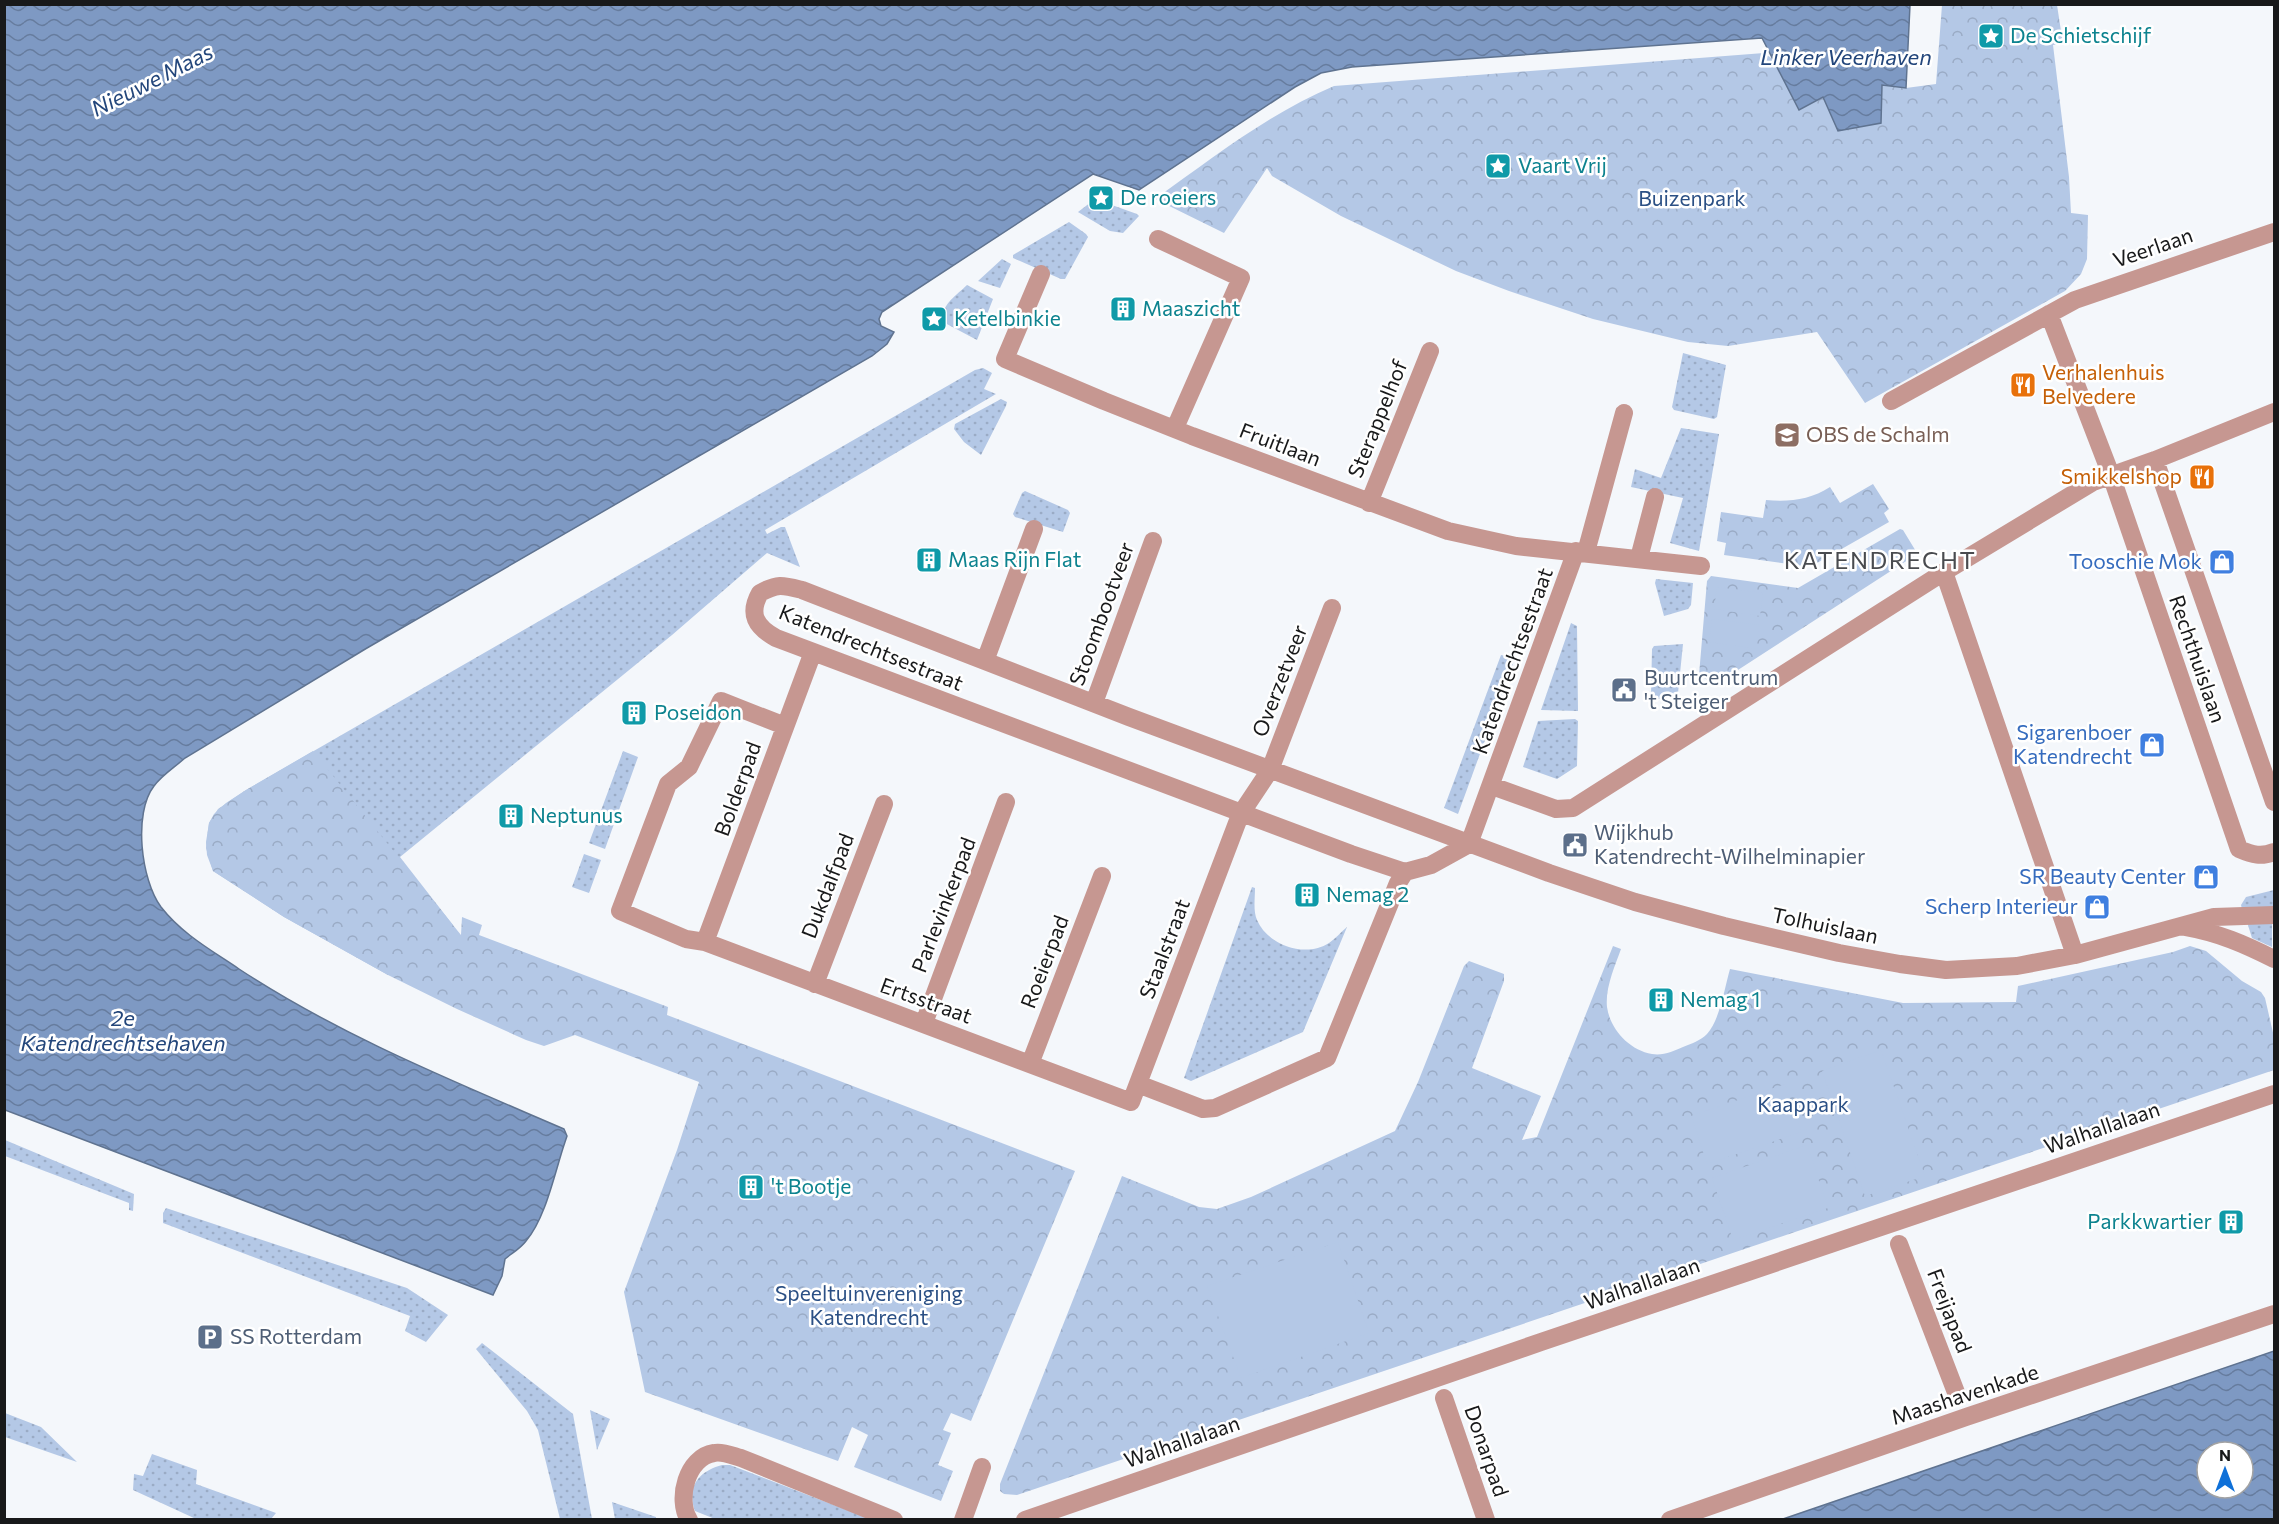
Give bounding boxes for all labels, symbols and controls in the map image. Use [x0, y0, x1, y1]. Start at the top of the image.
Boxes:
place icon: De Schietschijf [1976, 21, 2006, 51]
place label: De Schietschijf [2010, 22, 2152, 47]
water label: Nieuwe Maas [86, 37, 217, 122]
water label: Linker Veerhaven [1760, 43, 1932, 70]
place icon: Vaart Vrij [1483, 151, 1513, 181]
place label: Vaart Vrij [1518, 152, 1607, 177]
place icon: De roeiers [1086, 183, 1116, 213]
place label: De roeiers [1120, 184, 1216, 209]
park label: Buizenpark [1638, 185, 1746, 210]
street label: Veerlaan [2109, 221, 2196, 272]
building icon: Maaszicht [1108, 294, 1138, 324]
place label: Maaszicht [1142, 295, 1240, 320]
place icon: Ketelbinkie [919, 304, 949, 334]
place label: Ketelbinkie [954, 305, 1061, 330]
street label: Sterappelhof [1342, 355, 1412, 481]
place label: Verhalenhuis Belvedere [2042, 359, 2165, 408]
restaurant icon: Verhalenhuis Belvedere [2008, 370, 2038, 400]
street label: Fruitlaan [1236, 417, 1325, 471]
school or university icon: OBS de Schalm [1772, 420, 1802, 450]
place label: OBS de Schalm [1806, 421, 1950, 446]
restaurant icon: Smikkelshop [2187, 462, 2217, 492]
place label: Smikkelshop [2061, 463, 2182, 488]
street label: Stoombootveer [1063, 538, 1138, 689]
building icon: Maas Rijn Flat [914, 545, 944, 575]
district label: KATENDRECHT [1784, 545, 1976, 574]
place label: Maas Rijn Flat [948, 546, 1081, 571]
shop icon: Tooschie Mok [2207, 547, 2237, 577]
place label: Tooschie Mok [2069, 548, 2202, 573]
street label: Katendrechtsestraat [1466, 564, 1557, 757]
street label: Rechthuislaan [2165, 591, 2232, 726]
street label: Katendrechtsestraat [776, 598, 967, 695]
street label: Overzetveer [1246, 621, 1311, 740]
place label: Buurtcentrum 't Steiger [1644, 664, 1778, 713]
public building icon: Buurtcentrum 't Steiger [1609, 675, 1639, 705]
building icon: Poseidon [619, 698, 649, 728]
place label: Poseidon [654, 699, 742, 724]
place label: Sigarenboer Katendrecht [2013, 719, 2132, 768]
shop icon: Sigarenboer Katendrecht [2137, 730, 2167, 760]
street label: Bolderpad [708, 738, 765, 839]
building icon: Neptunus [496, 801, 526, 831]
place label: Neptunus [530, 802, 623, 827]
place label: Wijkhub Katendrecht-Wilhelminapier [1594, 819, 1865, 868]
street label: Dukdalfpad [795, 829, 858, 941]
public building icon: Wijkhub Katendrecht-Wilhelminapier [1560, 830, 1590, 860]
street label: Parlevinkerpad [905, 833, 980, 976]
shop icon: SR Beauty Center [2191, 862, 2221, 892]
place label: SR Beauty Center [2019, 863, 2186, 888]
building icon: Nemag 2 [1292, 880, 1322, 910]
place label: Nemag 2 [1326, 881, 1409, 906]
shop icon: Scherp Interieur [2082, 892, 2112, 922]
place label: Scherp Interieur [1925, 893, 2078, 918]
street label: Staalstraat [1133, 895, 1194, 1002]
street label: Tolhuislaan [1770, 901, 1881, 948]
street label: Roeierpad [1014, 912, 1073, 1011]
street label: Ertsstraat [877, 971, 976, 1028]
building icon: Nemag 1 [1646, 985, 1676, 1015]
place label: Nemag 1 [1680, 986, 1761, 1011]
water label: 2e Katendrechtsehaven [20, 1004, 226, 1056]
park label: Kaappark [1757, 1091, 1849, 1116]
street label: Walhallalaan [2040, 1095, 2163, 1158]
building icon: 't Bootje [736, 1172, 766, 1202]
place label: 't Bootje [771, 1173, 851, 1198]
building icon: Parkkwartier [2216, 1207, 2246, 1237]
place label: Parkkwartier [2087, 1208, 2212, 1233]
street label: Walhallalaan [1580, 1251, 1703, 1314]
street label: Freijapad [1923, 1265, 1978, 1356]
park label: Speeltuinvereniging Katendrecht [775, 1280, 963, 1329]
parking icon: SS Rotterdam [195, 1322, 225, 1352]
place label: SS Rotterdam [230, 1323, 362, 1348]
street label: Maashavenkade [1888, 1358, 2041, 1429]
street label: Donarpad [1460, 1402, 1515, 1499]
street label: Walhallalaan [1120, 1409, 1243, 1472]
north arrow [2195, 1440, 2255, 1500]
text: N [2219, 1445, 2231, 1464]

